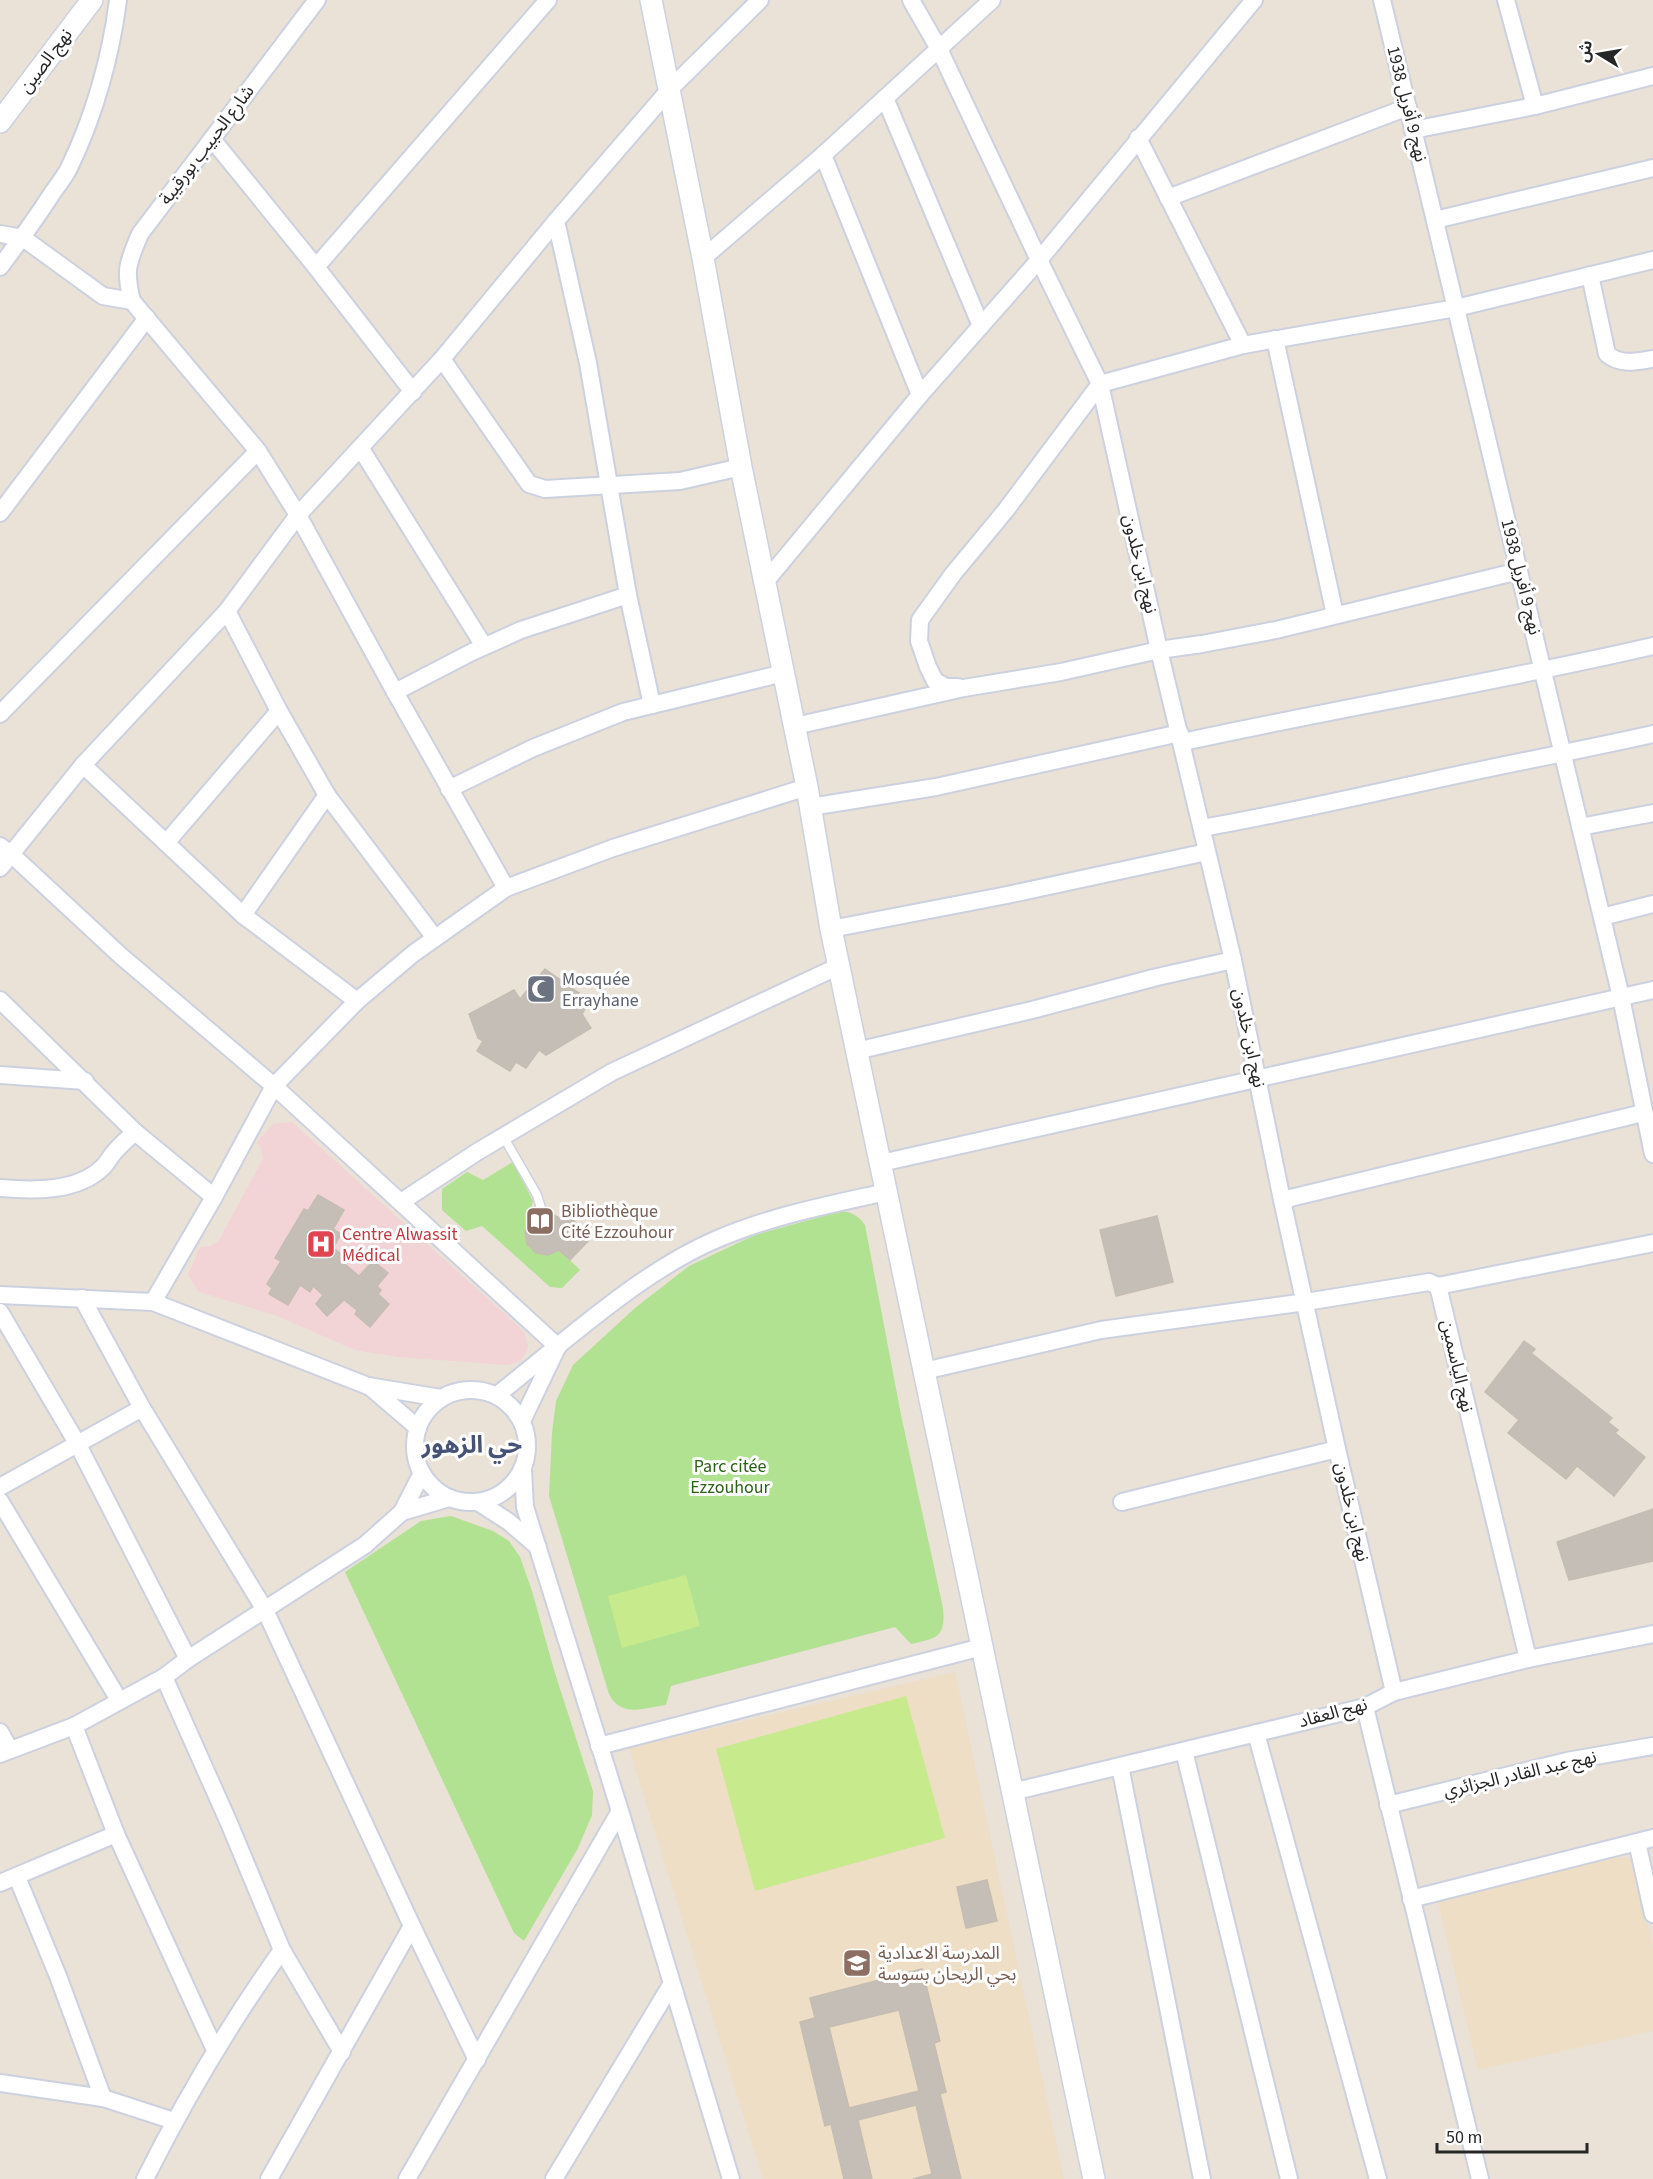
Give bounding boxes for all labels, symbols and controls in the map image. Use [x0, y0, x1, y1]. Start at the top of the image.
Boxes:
street label: نهج الصين [13, 23, 79, 99]
north arrow [1569, 24, 1629, 84]
text: ش [1572, 38, 1598, 64]
street label: نهج 9 أفريل 1938 [1381, 43, 1433, 165]
street label: شارع الحبيب بورقيبة [154, 80, 261, 211]
street label: نهج ابن خلدون [1116, 512, 1164, 616]
street label: نهج 9 أفريل 1938 [1495, 516, 1547, 638]
place label: Mosquée Errayhane [562, 967, 639, 1013]
mosque icon: Mosquée Errayhane [525, 973, 557, 1005]
street label: نهج ابن خلدون [1226, 986, 1272, 1090]
place label: Bibliothèque Cité Ezzouhour [561, 1199, 675, 1245]
library icon: Bibliothèque Cité Ezzouhour [524, 1205, 556, 1237]
place label: Centre Alwassit Médical [342, 1222, 458, 1268]
hospital icon: Centre Alwassit Médical [305, 1228, 337, 1260]
street label: نهج الياسمين [1434, 1317, 1480, 1415]
district label: حي الزهور [421, 1428, 522, 1464]
park label: Parc citée Ezzouhour [690, 1454, 771, 1500]
street label: نهج ابن خلدون [1328, 1460, 1376, 1564]
street label: نهج العقاد [1296, 1692, 1370, 1734]
street label: نهج عبد القادر الجزائري [1441, 1744, 1599, 1804]
place label: المدرسة الاعدادية بحي الريحان بسوسة [878, 1941, 1016, 1987]
school or university icon: المدرسة الاعدادية بحي الريحان بسوسة [841, 1947, 873, 1979]
scale bar [1437, 2116, 1587, 2154]
text: 50 m [1446, 2125, 1482, 2150]

